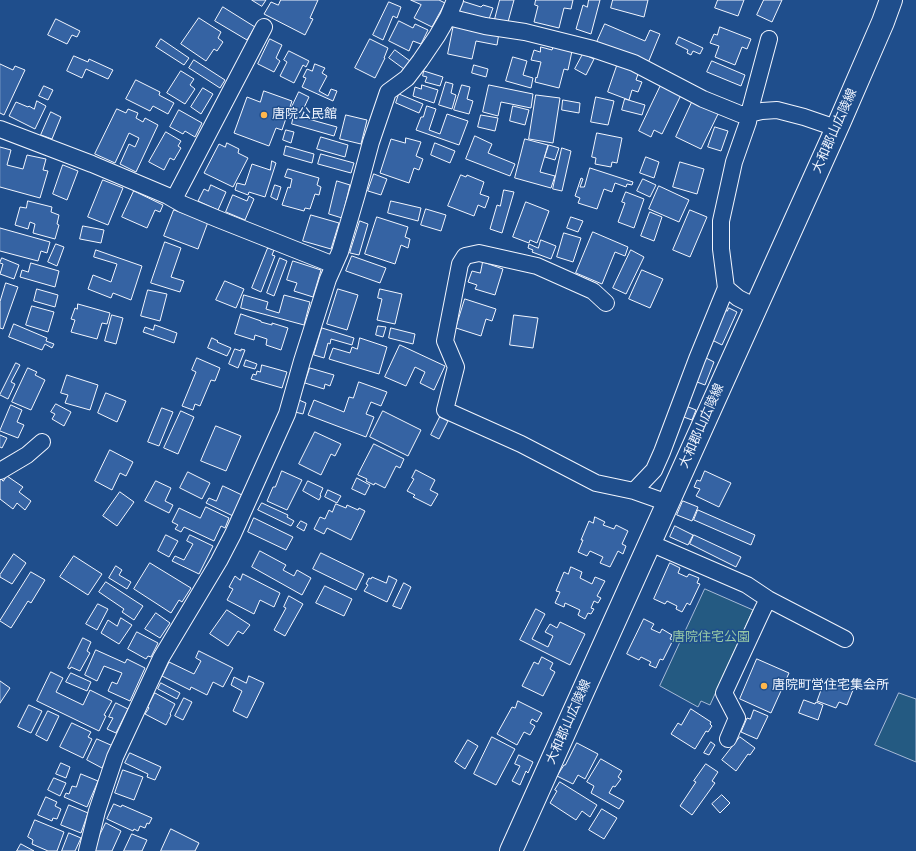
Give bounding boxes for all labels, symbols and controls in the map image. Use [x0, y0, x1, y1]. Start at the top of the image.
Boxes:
street label: 大和郡山広陵線 [809, 86, 861, 176]
place label: 唐院公民館 [272, 107, 337, 123]
marker: 唐院公民館 [259, 110, 269, 120]
street label: 大和郡山広陵線 [676, 381, 728, 471]
park label: 唐院住宅公園 [672, 630, 750, 646]
street label: 大和郡山広陵線 [543, 677, 595, 767]
place label: 唐院町営住宅集会所 [772, 678, 889, 694]
marker: 唐院町営住宅集会所 [759, 681, 769, 691]

